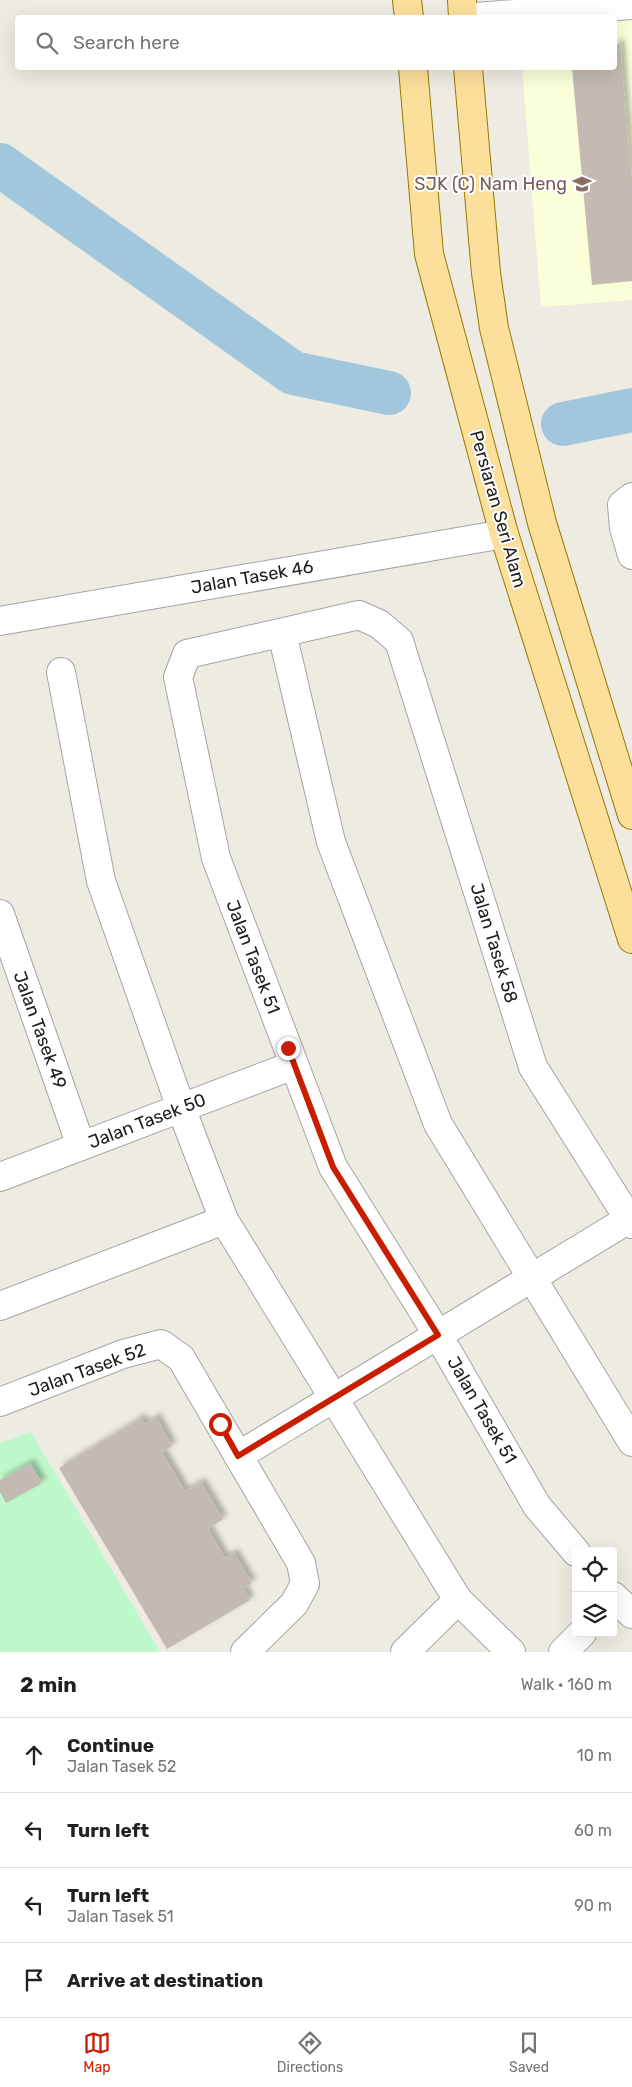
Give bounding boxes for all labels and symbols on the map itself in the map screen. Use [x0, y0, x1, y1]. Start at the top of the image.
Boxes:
place label: SJK (C) Nam Heng [414, 173, 567, 195]
school or university icon: SJK (C) Nam Heng [571, 173, 593, 195]
street label: Persiaran Seri Alam [465, 428, 531, 590]
street label: Jalan Tasek 46 [189, 555, 315, 599]
street label: Jalan Tasek 58 [465, 880, 523, 1006]
street label: Jalan Tasek 51 [221, 897, 285, 1017]
street label: Jalan Tasek 49 [9, 968, 71, 1092]
route end [277, 1037, 300, 1060]
street label: Jalan Tasek 50 [85, 1089, 209, 1153]
street label: Jalan Tasek 52 [25, 1339, 149, 1401]
street label: Jalan Tasek 51 [442, 1353, 522, 1467]
route start [209, 1413, 232, 1436]

